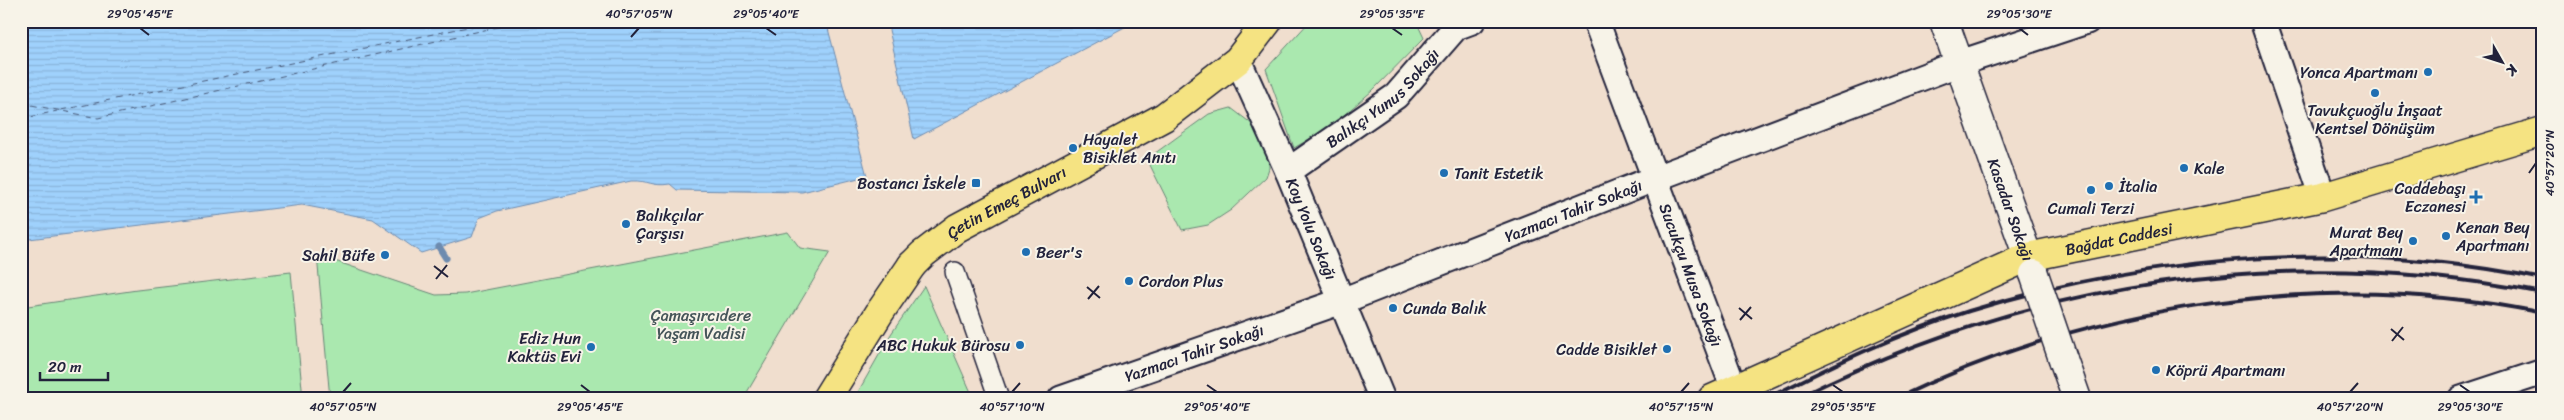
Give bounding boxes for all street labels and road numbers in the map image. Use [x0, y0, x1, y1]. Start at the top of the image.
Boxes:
street label: Balıkçı Yunus Sokağı [1320, 41, 1447, 156]
street label: Kasadar Sokağı [1979, 154, 2042, 265]
street label: Çetin Emeç Bulvarı [940, 158, 1072, 247]
street label: Yazmacı Tahir Sokağı [1500, 171, 1647, 251]
street label: Koy Yolu Sokağı [1277, 173, 1345, 284]
street label: Sucukçu Musa Sokağı [1650, 199, 1731, 351]
street label: Bağdat Caddesi [2063, 214, 2176, 264]
street label: Yazmacı Tahir Sokağı [1121, 315, 1268, 391]

